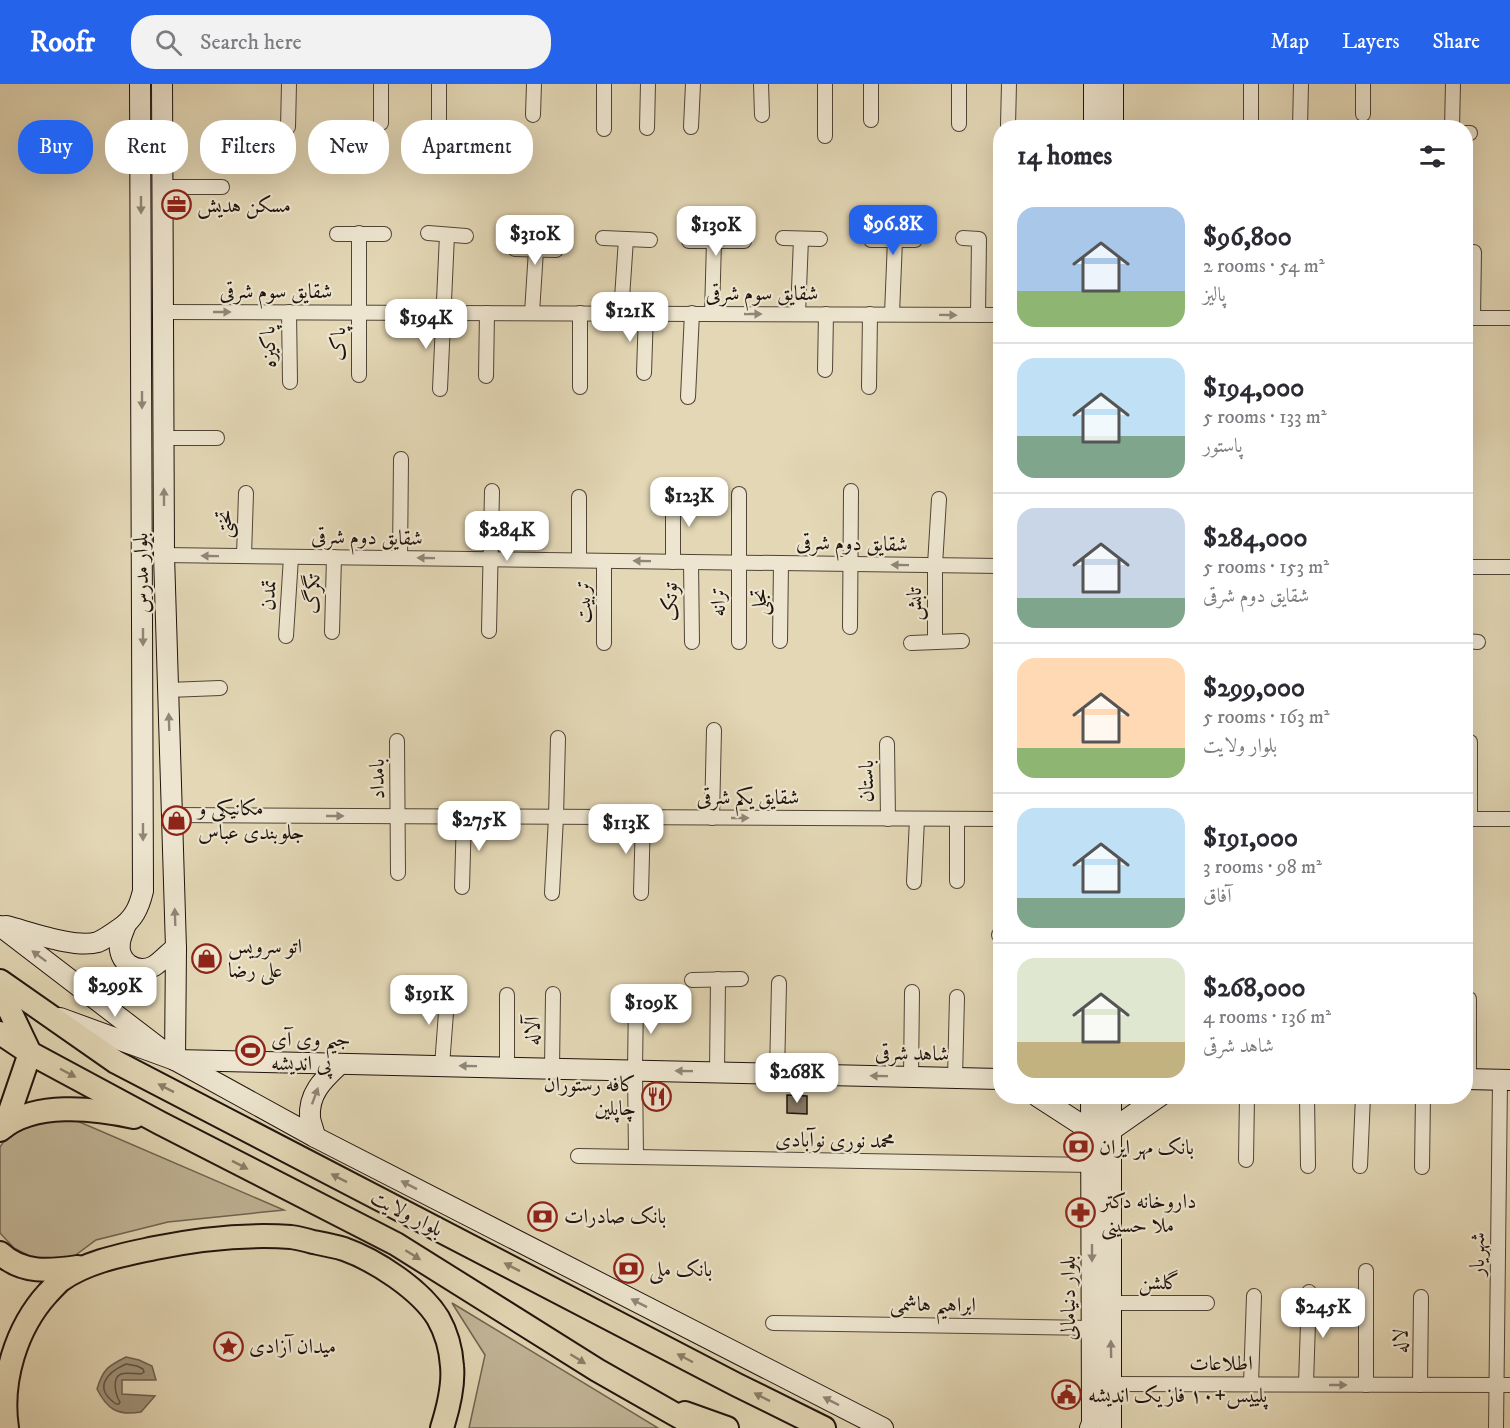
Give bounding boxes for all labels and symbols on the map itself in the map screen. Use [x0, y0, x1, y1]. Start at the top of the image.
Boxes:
office icon: مسکن هدیش [160, 189, 192, 221]
place label: مسکن هدیش [197, 193, 291, 219]
one-way arrow [136, 196, 146, 215]
pin: $96.8K [844, 205, 942, 256]
pin: $130K [674, 206, 758, 257]
pin: $310K [493, 215, 577, 266]
street label: شقایق سوم شرقی [220, 279, 332, 309]
street label: شقایق سوم شرقی [706, 281, 818, 311]
pin: $121K [588, 292, 672, 343]
pin: $194K [384, 299, 468, 350]
one-way arrow [212, 307, 231, 317]
one-way arrow [743, 309, 762, 319]
one-way arrow [938, 310, 957, 320]
street label: پاکیزه [255, 325, 284, 368]
street label: پاک [326, 326, 353, 361]
one-way arrow [137, 391, 147, 410]
pin: $123K [647, 477, 731, 528]
one-way arrow [159, 487, 169, 506]
street label: تختی [212, 509, 239, 539]
pin: $284K [465, 511, 549, 562]
street label: شقایق دوم شرقی [311, 524, 423, 556]
street label: شقایق دوم شرقی [796, 530, 908, 562]
street label: بلوار مدرس [128, 532, 156, 614]
one-way arrow [201, 551, 220, 561]
one-way arrow [417, 554, 436, 563]
one-way arrow [633, 557, 652, 566]
one-way arrow [891, 560, 910, 570]
street label: تگرگ [298, 573, 327, 614]
street label: تمدن [255, 579, 283, 611]
street label: تربیت [571, 580, 597, 624]
street label: توتک [658, 581, 684, 622]
street label: تابش [902, 586, 928, 621]
street label: ترانه [706, 587, 732, 617]
street label: تجلی [747, 588, 775, 616]
one-way arrow [138, 628, 148, 647]
one-way arrow [164, 713, 174, 732]
street label: بامداد [365, 758, 391, 800]
street label: باستان [854, 760, 880, 802]
street label: شقایق یکم شرقی [697, 785, 799, 817]
place label: مکانیکی و جلوبندی عباس [196, 796, 304, 846]
pin: $275K [437, 801, 521, 852]
shop icon: مکانیکی و جلوبندی عباس [161, 804, 193, 836]
pin: $113K [584, 804, 668, 855]
one-way arrow [326, 811, 345, 821]
one-way arrow [731, 813, 750, 823]
one-way arrow [138, 823, 148, 842]
one-way arrow [170, 908, 180, 927]
place label: اتو سرویس علی رضا [228, 934, 302, 986]
shop icon: اتو سرویس علی رضا [191, 942, 223, 974]
one-way arrow [31, 950, 47, 962]
pin: $299K [73, 967, 157, 1018]
pin: $191K [387, 975, 471, 1026]
pin: $109K [609, 984, 693, 1035]
street label: آلاله [519, 1014, 546, 1046]
place label: جیم وی آی پی اندیشه [271, 1026, 351, 1079]
sports icon: جیم وی آی پی اندیشه [234, 1035, 266, 1067]
street label: شاهد شرقی [875, 1040, 949, 1068]
pin: $268K [755, 1053, 839, 1104]
one-way arrow [459, 1062, 478, 1071]
one-way arrow [675, 1067, 694, 1076]
one-way arrow [59, 1068, 77, 1078]
one-way arrow [870, 1071, 889, 1081]
place label: کافه رستوران چاپلین [543, 1072, 636, 1123]
restaurant icon: کافه رستوران چاپلین [641, 1080, 673, 1112]
one-way arrow [157, 1083, 174, 1093]
one-way arrow [310, 1087, 320, 1105]
street label: محمد نوری نوآبادی [775, 1126, 895, 1155]
bank icon: بانک مهر ایران [1062, 1131, 1094, 1163]
place label: بانک مهر ایران [1099, 1135, 1194, 1161]
one-way arrow [232, 1160, 249, 1170]
one-way arrow [331, 1173, 348, 1183]
one-way arrow [400, 1180, 417, 1190]
street label: بلوار ولایت [366, 1185, 447, 1243]
place label: داروخانه دکتر ملا حسینی [1099, 1189, 1197, 1240]
pharmacy icon: داروخانه دکتر ملا حسینی [1064, 1197, 1096, 1229]
bank icon: بانک صادرات [527, 1200, 559, 1232]
place label: بانک صادرات [564, 1204, 666, 1230]
street label: شهریار [1465, 1232, 1491, 1278]
one-way arrow [1087, 1243, 1097, 1262]
one-way arrow [405, 1250, 421, 1261]
bank icon: بانک ملی [612, 1253, 644, 1285]
street label: بلوار دنیامالی [1056, 1255, 1082, 1341]
place label: بانک ملی [649, 1257, 712, 1285]
one-way arrow [504, 1263, 521, 1272]
street label: گلشن [1138, 1269, 1180, 1296]
pin: $245K [1281, 1288, 1365, 1339]
street label: ابراهیم هاشمی [890, 1291, 976, 1326]
one-way arrow [630, 1298, 647, 1308]
street label: لاله [1388, 1329, 1414, 1353]
place icon: میدان آزادی [212, 1330, 244, 1362]
place label: میدان آزادی [249, 1333, 336, 1360]
one-way arrow [1106, 1339, 1116, 1358]
street label: اطلاعات [1189, 1351, 1253, 1377]
one-way arrow [570, 1353, 587, 1364]
one-way arrow [677, 1353, 694, 1362]
public building icon: پلییس+١٠ فاز یک اندیشه [1051, 1379, 1083, 1411]
one-way arrow [1328, 1380, 1347, 1389]
place label: پلییس+١٠ فاز یک اندیشه [1088, 1383, 1268, 1410]
one-way arrow [753, 1392, 770, 1402]
one-way arrow [822, 1397, 840, 1407]

